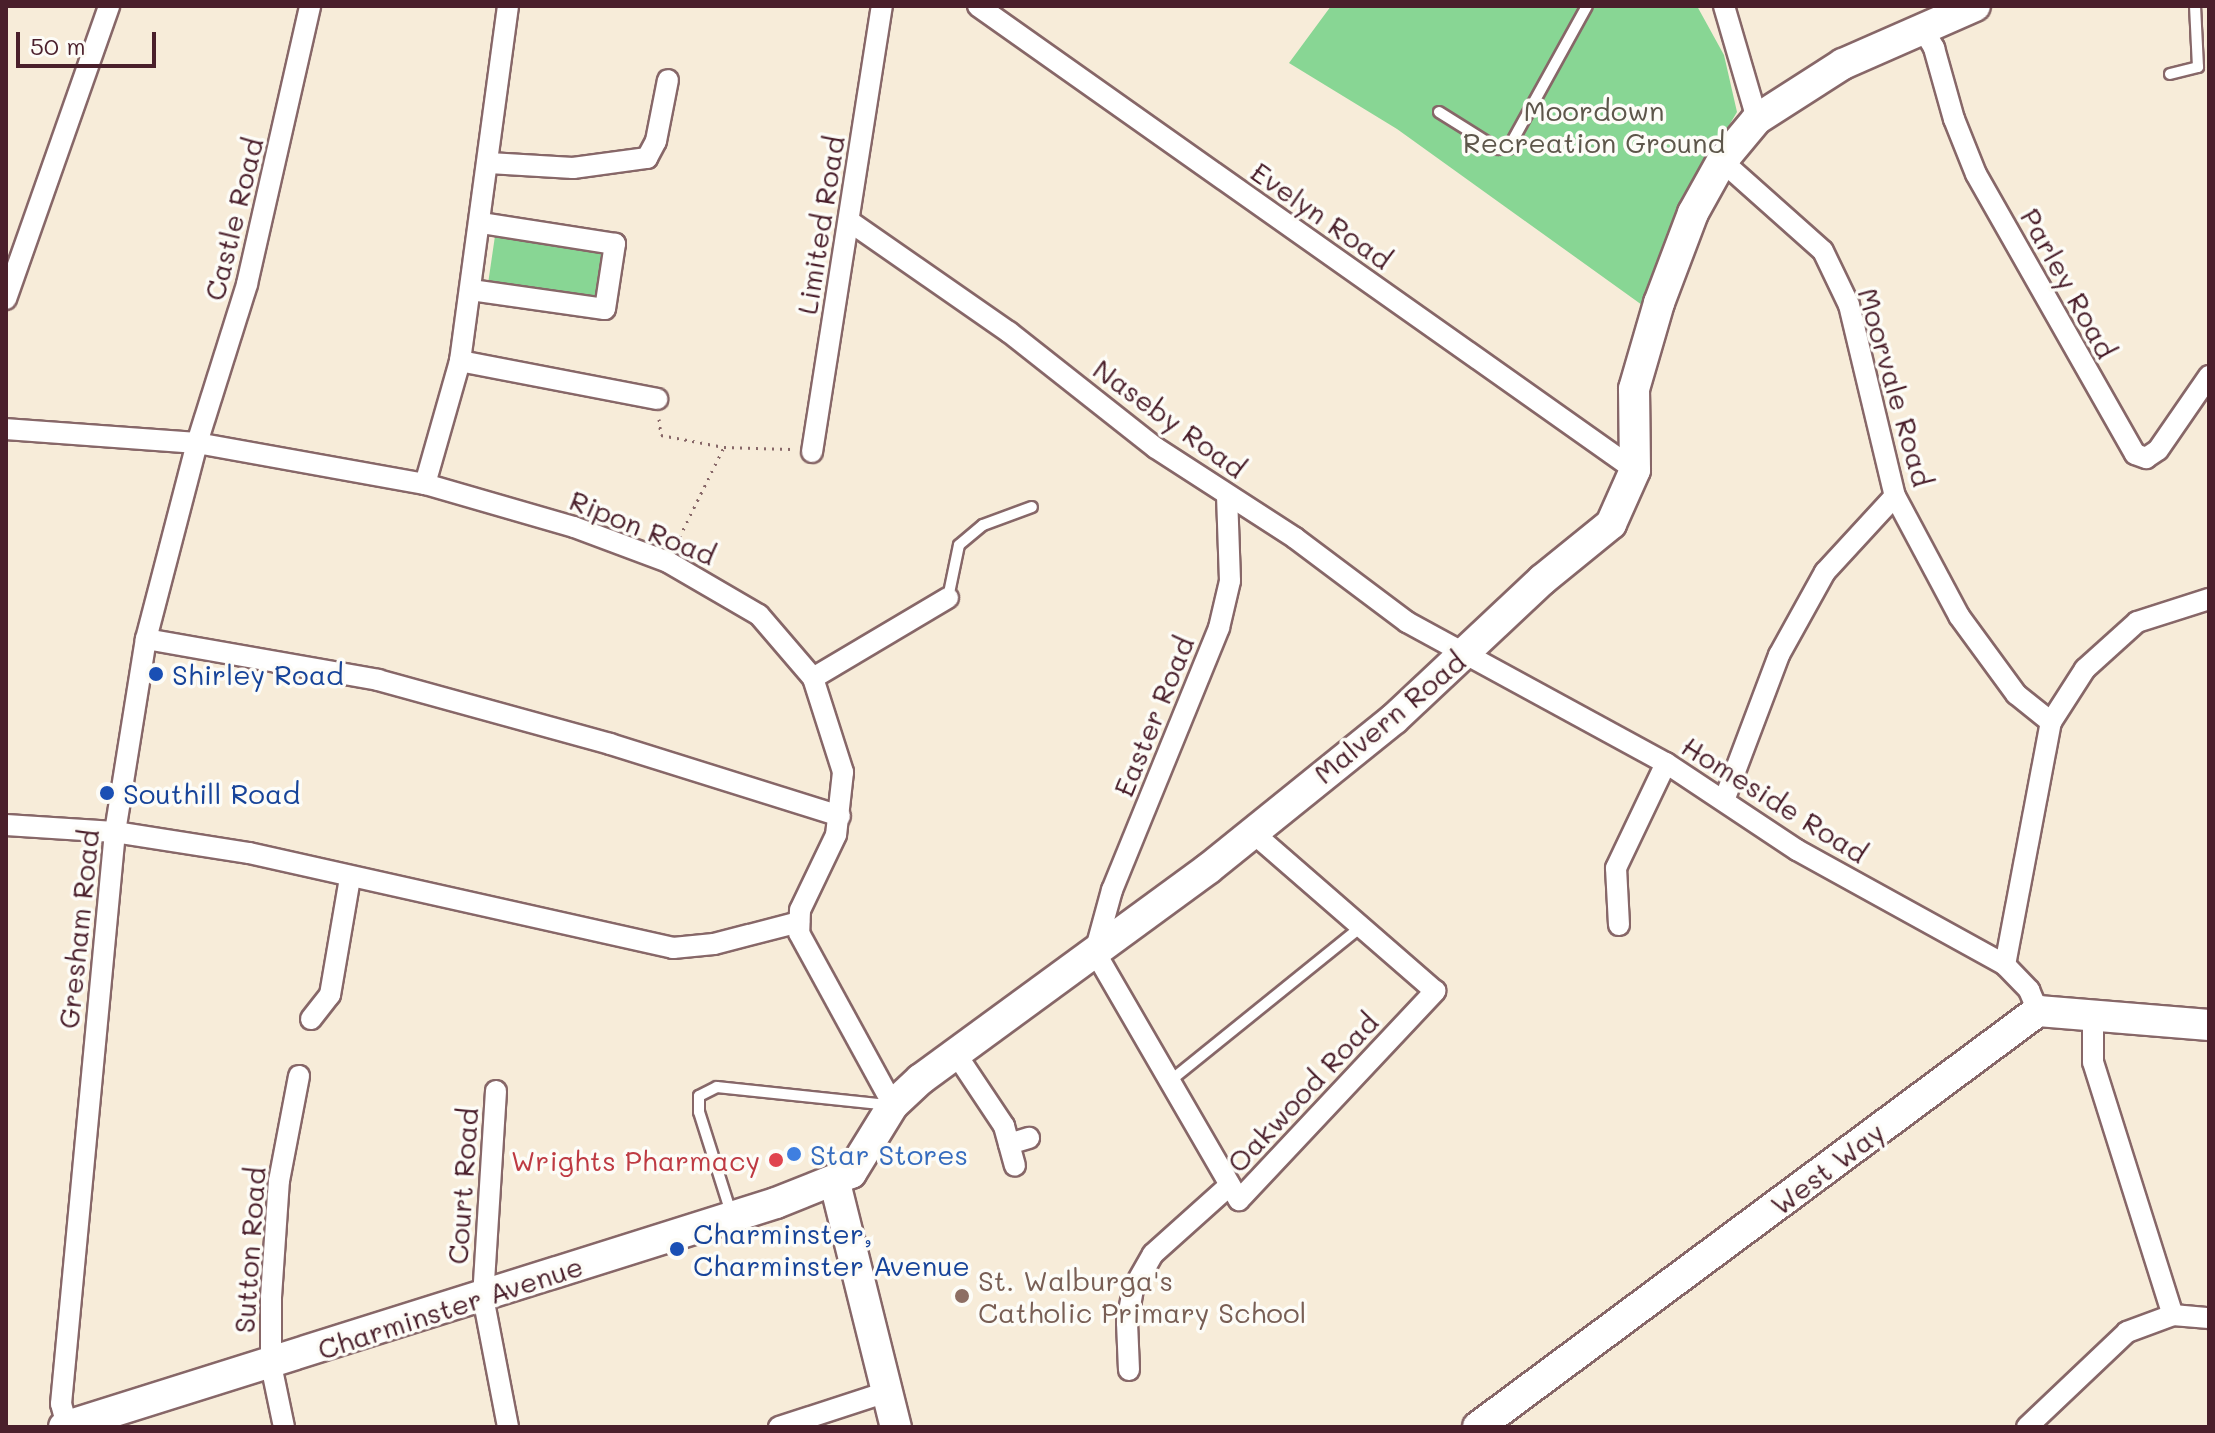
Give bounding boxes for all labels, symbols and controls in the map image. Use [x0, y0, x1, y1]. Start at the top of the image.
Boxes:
scale bar [20, 16, 160, 66]
text: 50 m [30, 30, 86, 61]
park label: Moordown Recreation Ground [1463, 93, 1725, 159]
street label: Limited Road [789, 133, 851, 317]
street label: Castle Road [197, 134, 269, 304]
street label: Evelyn Road [1245, 154, 1399, 276]
street label: Parley Road [2014, 202, 2124, 364]
street label: Moorvale Road [1852, 284, 1940, 490]
street label: Naseby Road [1087, 351, 1253, 485]
street label: Ripon Road [565, 482, 721, 572]
street label: Easter Road [1106, 631, 1200, 801]
street label: Malvern Road [1306, 644, 1472, 790]
place label: Shirley Road [172, 657, 344, 691]
marker: Shirley Road [147, 665, 165, 683]
street label: Homeside Road [1676, 729, 1874, 869]
place label: Southill Road [123, 776, 300, 810]
marker: Southill Road [98, 784, 116, 802]
street label: Gresham Road [51, 828, 105, 1030]
street label: Oakwood Road [1220, 1005, 1384, 1179]
street label: Court Road [440, 1107, 484, 1265]
street label: West Way [1764, 1114, 1890, 1222]
place label: Star Stores [810, 1137, 968, 1171]
place label: Wrights Pharmacy [511, 1143, 760, 1177]
marker: Star Stores [785, 1145, 803, 1163]
marker: Wrights Pharmacy [767, 1151, 785, 1169]
street label: Sutton Road [226, 1166, 272, 1334]
place label: Charminster, Charminster Avenue [693, 1216, 970, 1282]
marker: Charminster, Charminster Avenue [668, 1240, 686, 1258]
street label: Charminster Avenue [313, 1248, 587, 1366]
place label: St. Walburga's Catholic Primary School [978, 1263, 1307, 1329]
marker: St. Walburga's Catholic Primary School [953, 1287, 971, 1305]

